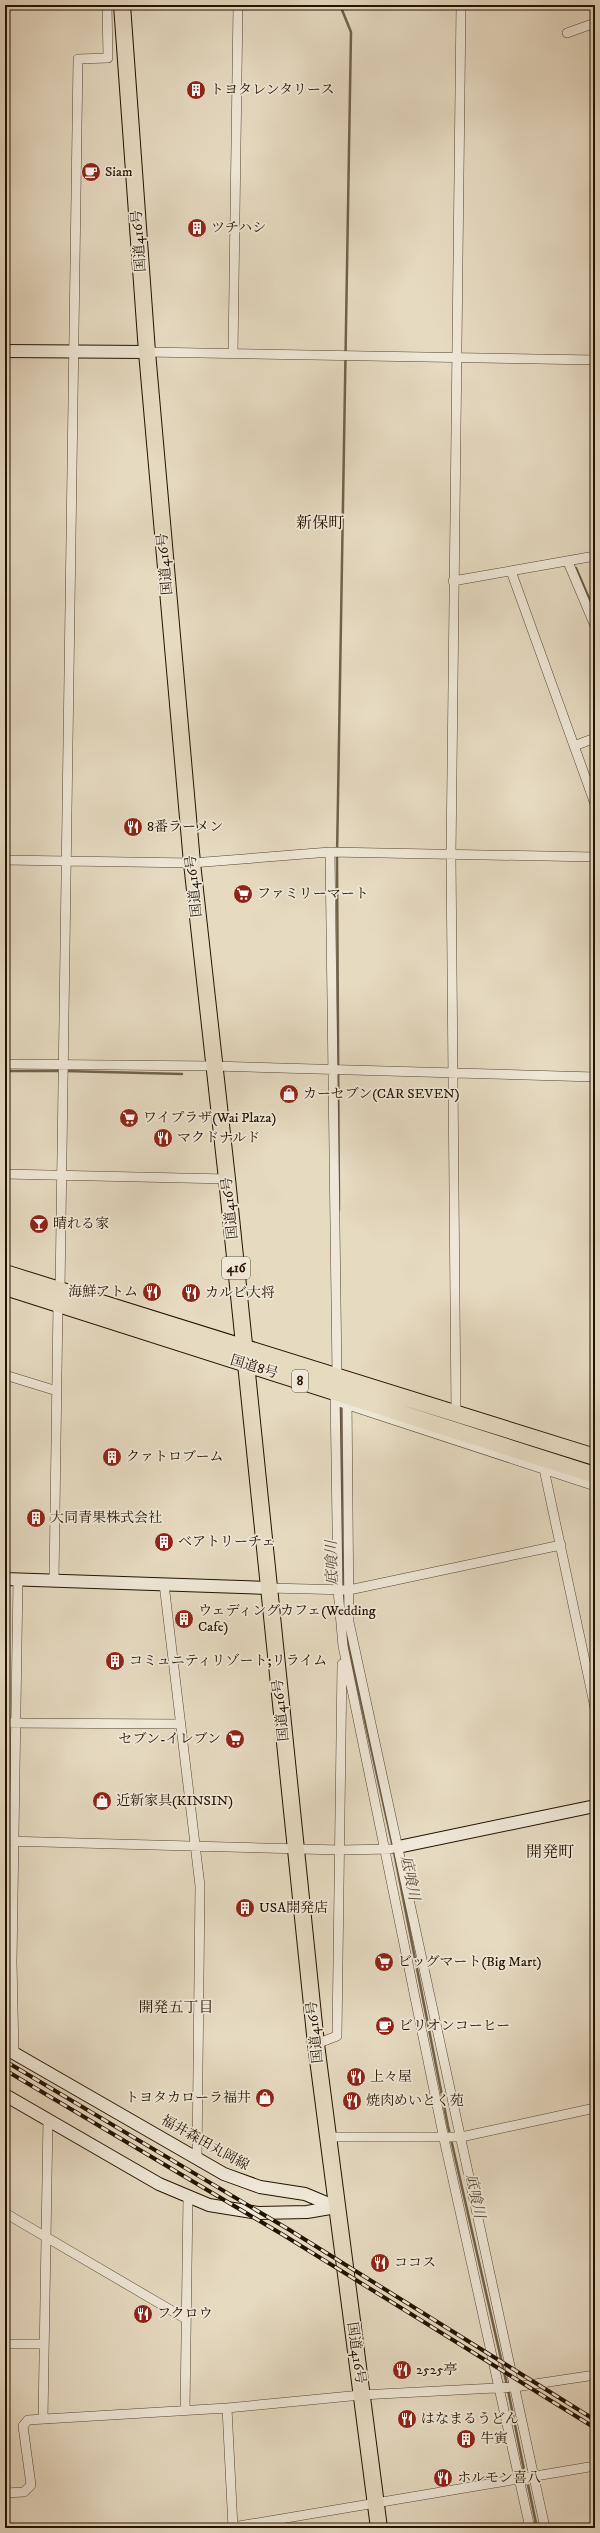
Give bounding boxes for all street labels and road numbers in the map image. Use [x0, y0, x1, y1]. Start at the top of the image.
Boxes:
street label: 国道416号 [128, 209, 150, 273]
street label: 国道416号 [153, 532, 177, 596]
street label: 国道416号 [182, 854, 206, 918]
street label: 国道416号 [218, 1176, 242, 1240]
road number: 416 [222, 1257, 250, 1279]
street label: 国道8号 [228, 1351, 280, 1383]
road number: 8 [292, 1370, 308, 1392]
street label: 国道416号 [269, 1678, 293, 1742]
street label: 国道416号 [303, 2000, 327, 2064]
street label: 福井森田丸岡線 [158, 2111, 252, 2175]
street label: 国道416号 [343, 2321, 369, 2385]

